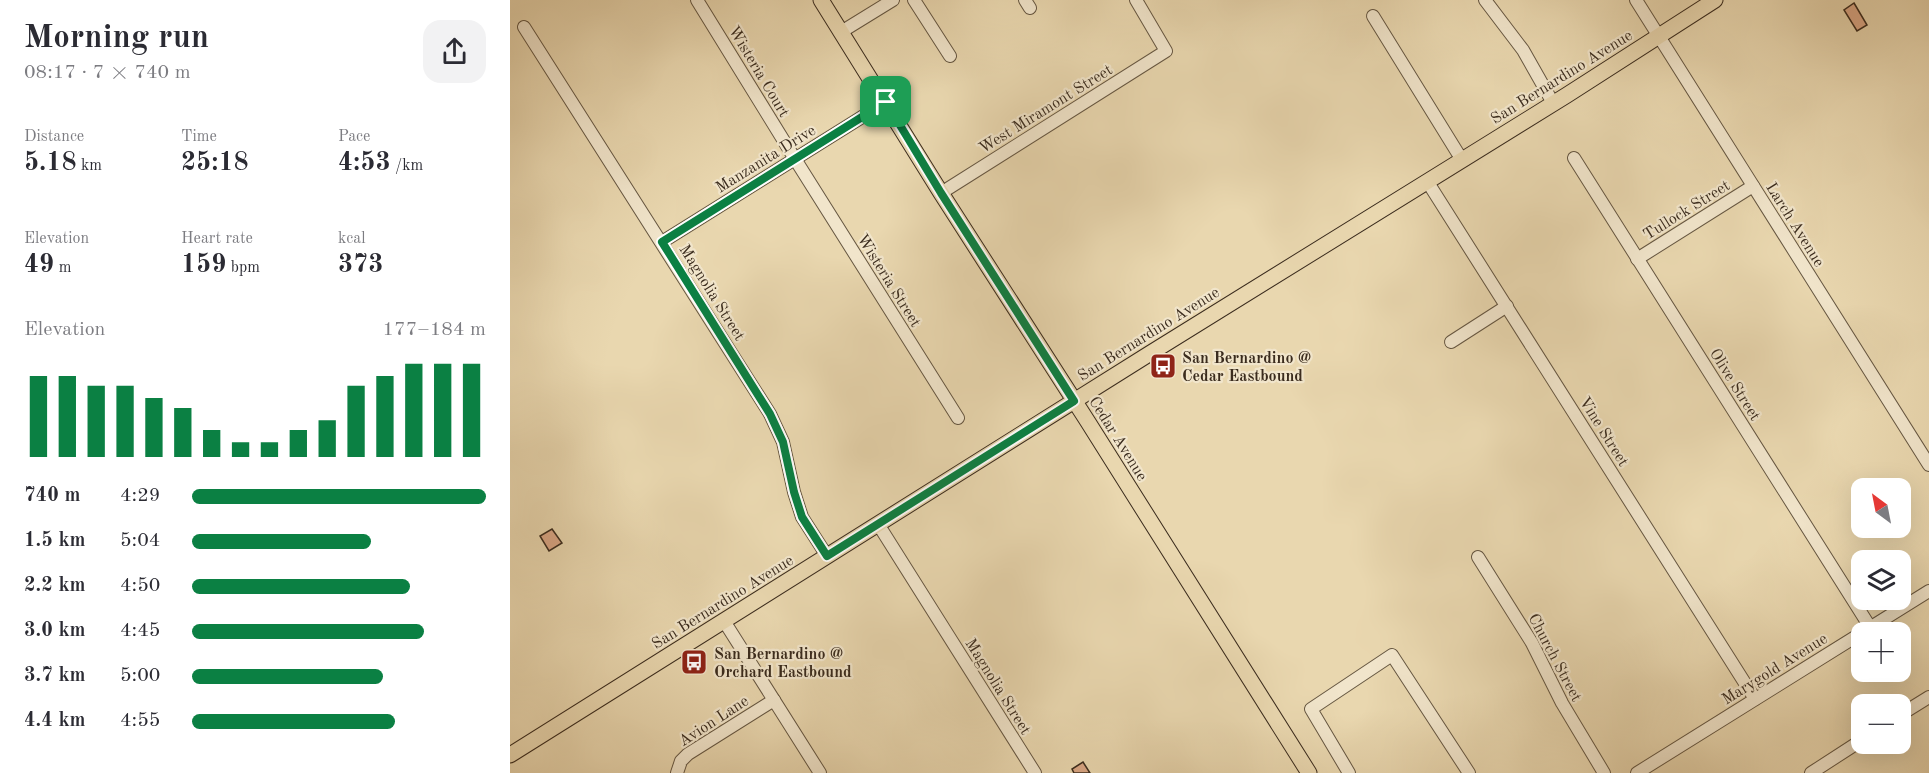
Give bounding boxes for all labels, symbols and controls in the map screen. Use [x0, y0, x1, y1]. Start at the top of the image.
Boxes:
button: share [423, 20, 486, 83]
text: Morning run [24, 22, 209, 55]
street label: Wisteria Court [725, 24, 792, 121]
street label: San Bernardino Avenue [1488, 28, 1636, 128]
street label: West Miramont Street [977, 62, 1116, 157]
text: 08:17 · 7 × 740 m [24, 63, 191, 83]
pin [860, 76, 911, 127]
icon: arrive [869, 85, 902, 118]
street label: Manzanita Drive [713, 123, 819, 197]
text: Distance [24, 129, 84, 145]
text: Time [181, 129, 217, 145]
text: Pace [338, 129, 370, 145]
text: 5.18 [24, 150, 77, 176]
text: 25:18 [181, 150, 249, 176]
text: 4:53 [338, 150, 391, 176]
text: km [77, 158, 102, 174]
text: /km [391, 158, 423, 174]
street label: Tullock Street [1641, 178, 1733, 244]
street label: Larch Avenue [1762, 180, 1827, 270]
text: Elevation [24, 231, 89, 247]
text: Heart rate [181, 231, 253, 247]
text: kcal [338, 231, 366, 247]
street label: Wisteria Street [853, 232, 923, 331]
street label: Magnolia Street [675, 242, 747, 344]
text: 49 [24, 252, 54, 278]
text: 159 [181, 252, 226, 278]
text: 373 [338, 252, 383, 278]
text: m [54, 260, 71, 276]
text: bpm [226, 260, 260, 276]
street label: San Bernardino Avenue [1075, 285, 1223, 385]
text: Elevation [24, 320, 105, 340]
text: 177–184 m [383, 320, 486, 340]
street label: Olive Street [1706, 346, 1763, 424]
bus stop icon: San Bernardino @ Cedar Eastbound [1148, 351, 1178, 381]
place label: San Bernardino @ Cedar Eastbound [1182, 351, 1311, 385]
street label: Cedar Avenue [1085, 394, 1150, 484]
street label: Vine Street [1576, 394, 1631, 470]
north arrow [1851, 478, 1911, 538]
map controls [1851, 478, 1911, 754]
text: 740 m [24, 486, 80, 506]
text: 4:29 [120, 486, 160, 506]
text: 1.5 km [24, 531, 86, 551]
text: 5:04 [120, 531, 160, 551]
button: layers [1851, 550, 1911, 610]
street label: San Bernardino Avenue [649, 553, 797, 653]
text: 2.2 km [24, 576, 86, 596]
text: 4:50 [120, 576, 160, 596]
street label: Church Street [1524, 611, 1584, 705]
text: 3.0 km [24, 621, 86, 641]
text: 4:45 [120, 621, 160, 641]
button: + [1851, 622, 1911, 682]
street label: Marygold Avenue [1720, 631, 1831, 709]
street label: Magnolia Street [961, 636, 1033, 738]
bus stop icon: San Bernardino @ Orchard Eastbound [679, 647, 709, 677]
place label: San Bernardino @ Orchard Eastbound [714, 647, 852, 681]
text: 3.7 km [24, 666, 86, 686]
text: 5:00 [120, 666, 160, 686]
street label: Avion Lane [676, 693, 752, 750]
button: − [1851, 694, 1911, 754]
text: 4.4 km [24, 711, 86, 731]
text: 4:55 [120, 711, 160, 731]

